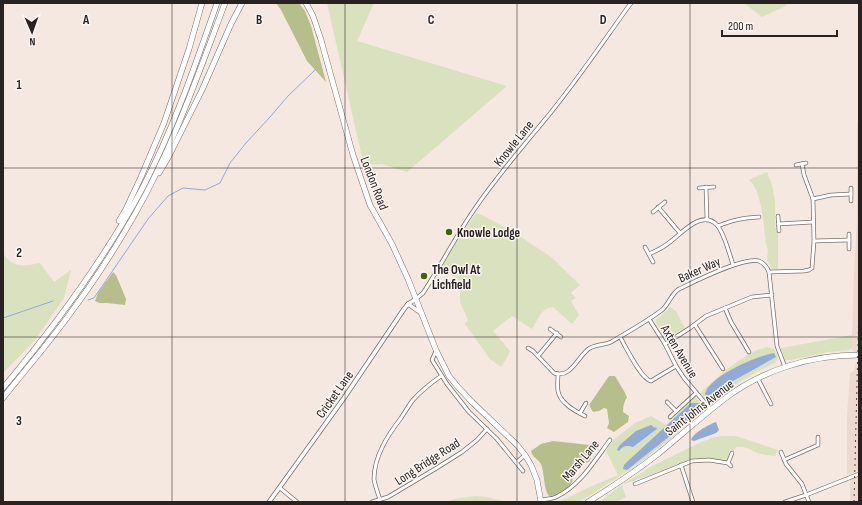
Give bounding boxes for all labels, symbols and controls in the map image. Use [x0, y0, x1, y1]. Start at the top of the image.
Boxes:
north arrow [12, 12, 52, 52]
text: A [82, 12, 90, 28]
text: B [256, 12, 262, 28]
text: C [428, 12, 435, 28]
text: D [600, 12, 607, 28]
scale bar [722, 12, 837, 38]
text: 200 m [728, 19, 754, 34]
text: N [29, 35, 35, 48]
text: 1 [16, 77, 22, 93]
street label: Knowle Lane [490, 117, 537, 170]
street label: London Road [357, 154, 392, 212]
place label: Knowle Lodge [457, 225, 521, 241]
marker: Knowle Lodge [444, 227, 454, 237]
text: 2 [16, 245, 22, 261]
street label: Baker Way [676, 254, 723, 286]
place label: The Owl At Lichfield [432, 262, 481, 293]
marker: The Owl At Lichfield [419, 271, 429, 281]
street label: Axten Avenue [657, 321, 701, 381]
street label: Cricket Lane [313, 368, 357, 421]
street label: Saint Johns Avenue [662, 376, 737, 439]
text: 3 [16, 413, 22, 429]
street label: Long Bridge Road [392, 435, 463, 489]
street label: Marsh Lane [559, 437, 603, 485]

